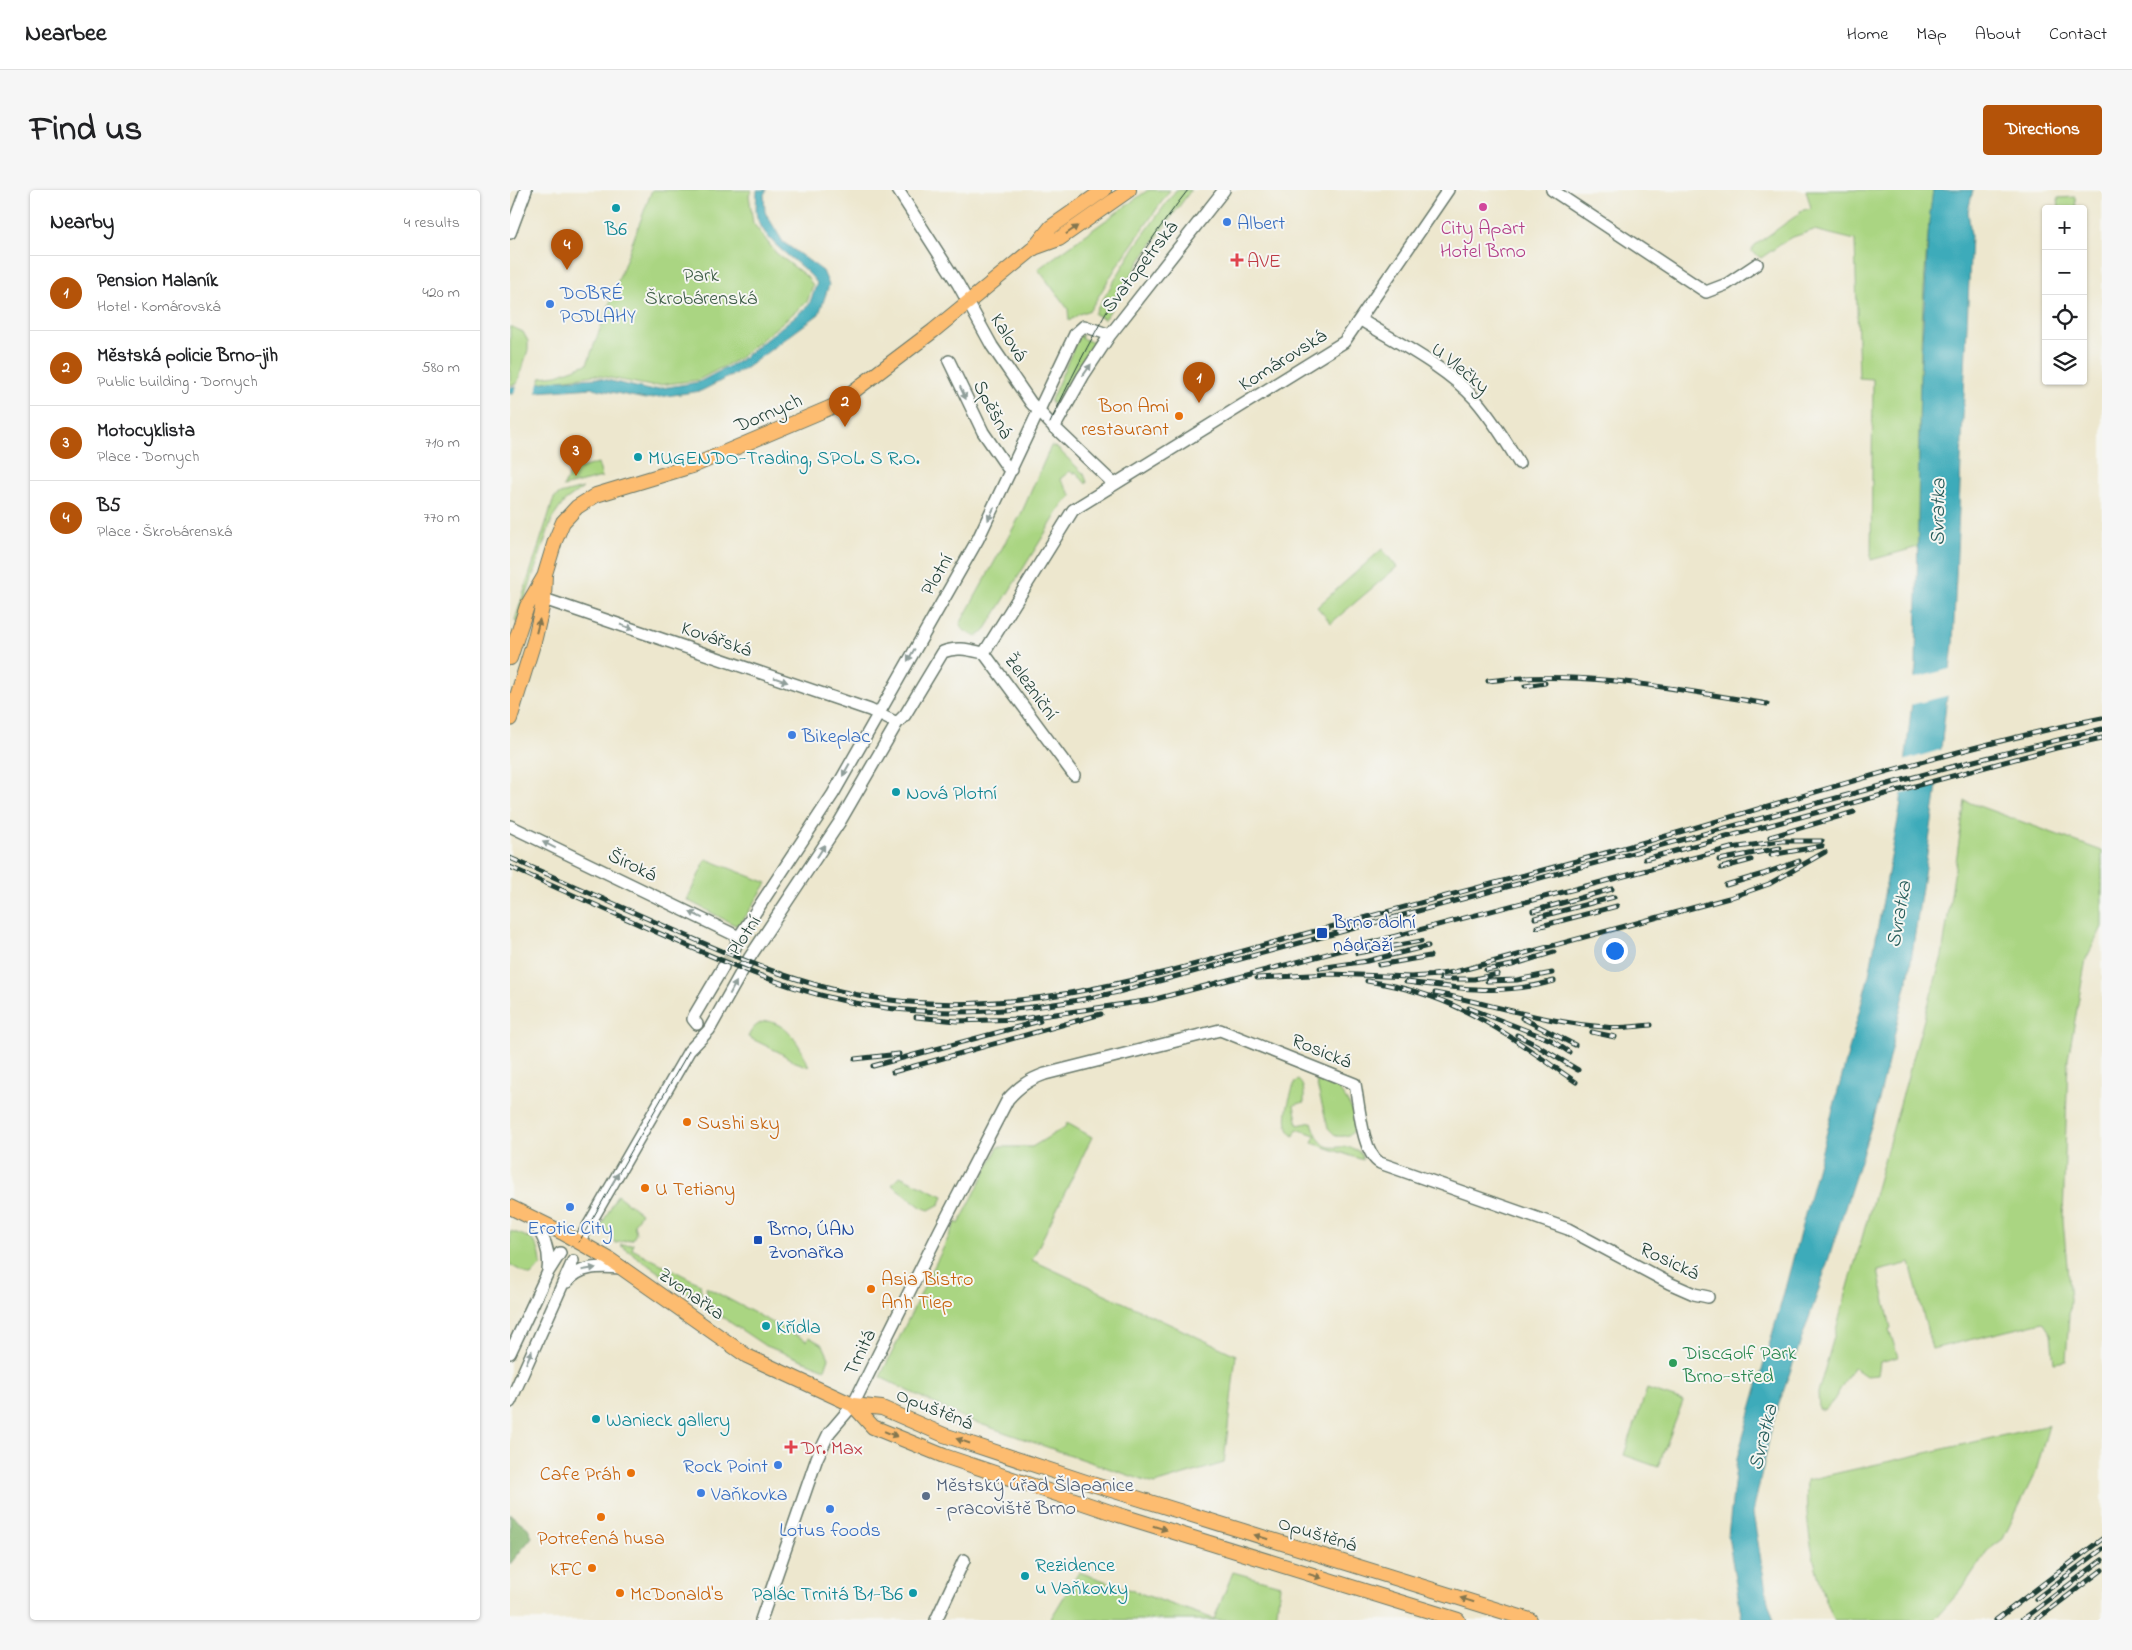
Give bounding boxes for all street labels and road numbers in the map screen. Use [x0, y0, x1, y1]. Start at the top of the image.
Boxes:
street label: Svatopetrská [1096, 215, 1186, 320]
street label: Kalová [982, 309, 1034, 368]
street label: Komárovská [1234, 323, 1333, 400]
street label: U Vlečky [1424, 336, 1495, 402]
street label: Spěšná [964, 376, 1019, 445]
street label: Dornych [730, 387, 807, 442]
street label: Plotní [915, 549, 962, 602]
street label: Kovářská [677, 615, 756, 666]
street label: Železniční [996, 648, 1064, 727]
street label: Široká [602, 842, 661, 891]
street label: Plotní [721, 910, 769, 963]
street label: Rosická [1286, 1027, 1356, 1078]
street label: Rosická [1634, 1236, 1704, 1289]
street label: Zvonařka [651, 1261, 730, 1329]
street label: Trnitá [838, 1325, 885, 1381]
street label: Opuštěná [891, 1382, 977, 1439]
street label: Opuštěná [1274, 1510, 1360, 1561]

